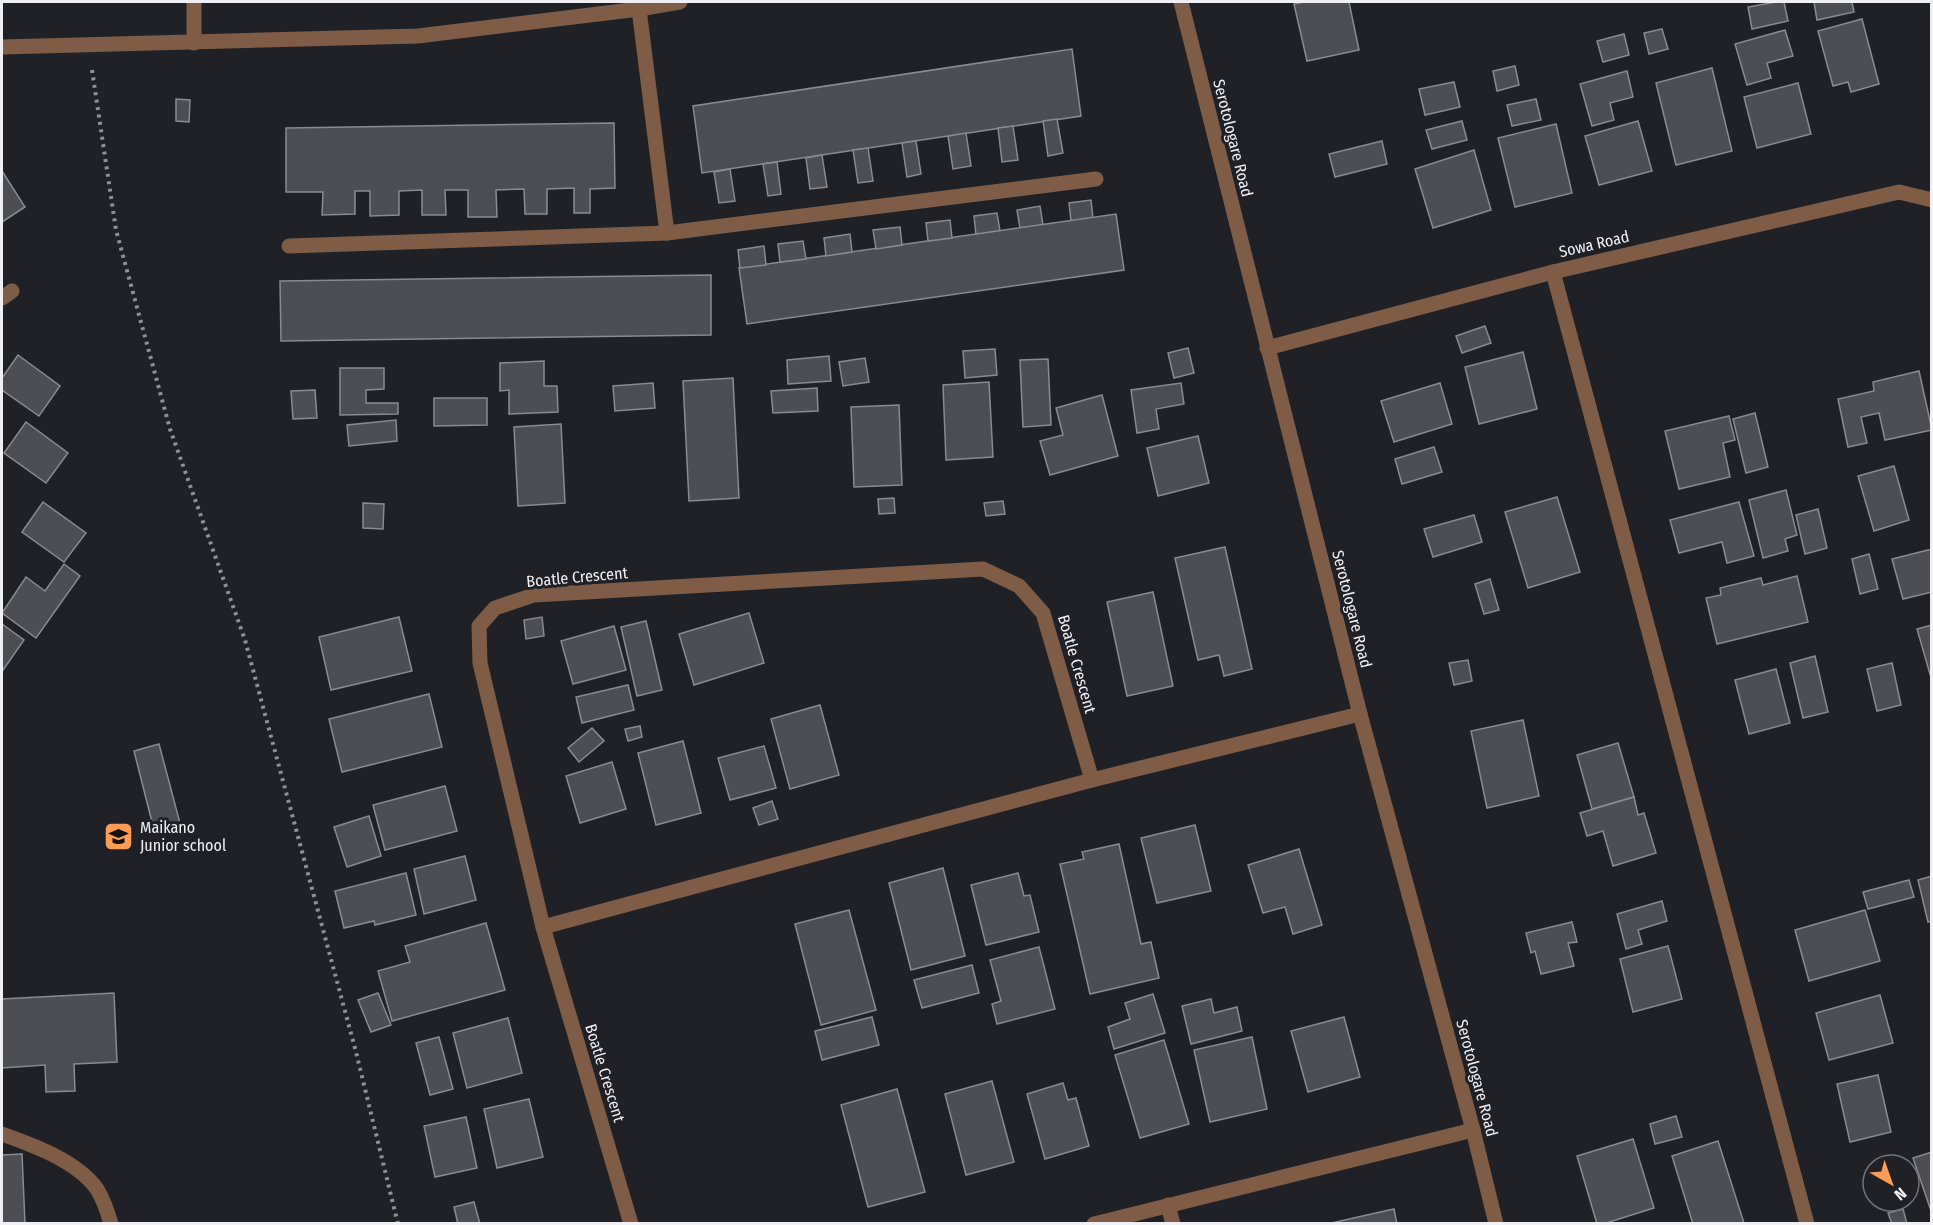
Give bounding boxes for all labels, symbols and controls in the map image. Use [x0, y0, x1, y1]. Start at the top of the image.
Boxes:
street label: Serotologare Road [1209, 77, 1257, 199]
street label: Sowa Road [1557, 227, 1631, 261]
street label: Serotologare Road [1328, 548, 1376, 670]
street label: Boatle Crescent [526, 563, 629, 591]
street label: Boatle Crescent [1054, 613, 1100, 716]
place label: Maikano Junior school [140, 818, 226, 855]
school or university icon: Maikano Junior school [103, 820, 135, 852]
street label: Serotologare Road [1452, 1017, 1502, 1139]
street label: Boatle Crescent [581, 1022, 629, 1125]
north arrow [1861, 1153, 1921, 1213]
text: N [1891, 1184, 1910, 1204]

